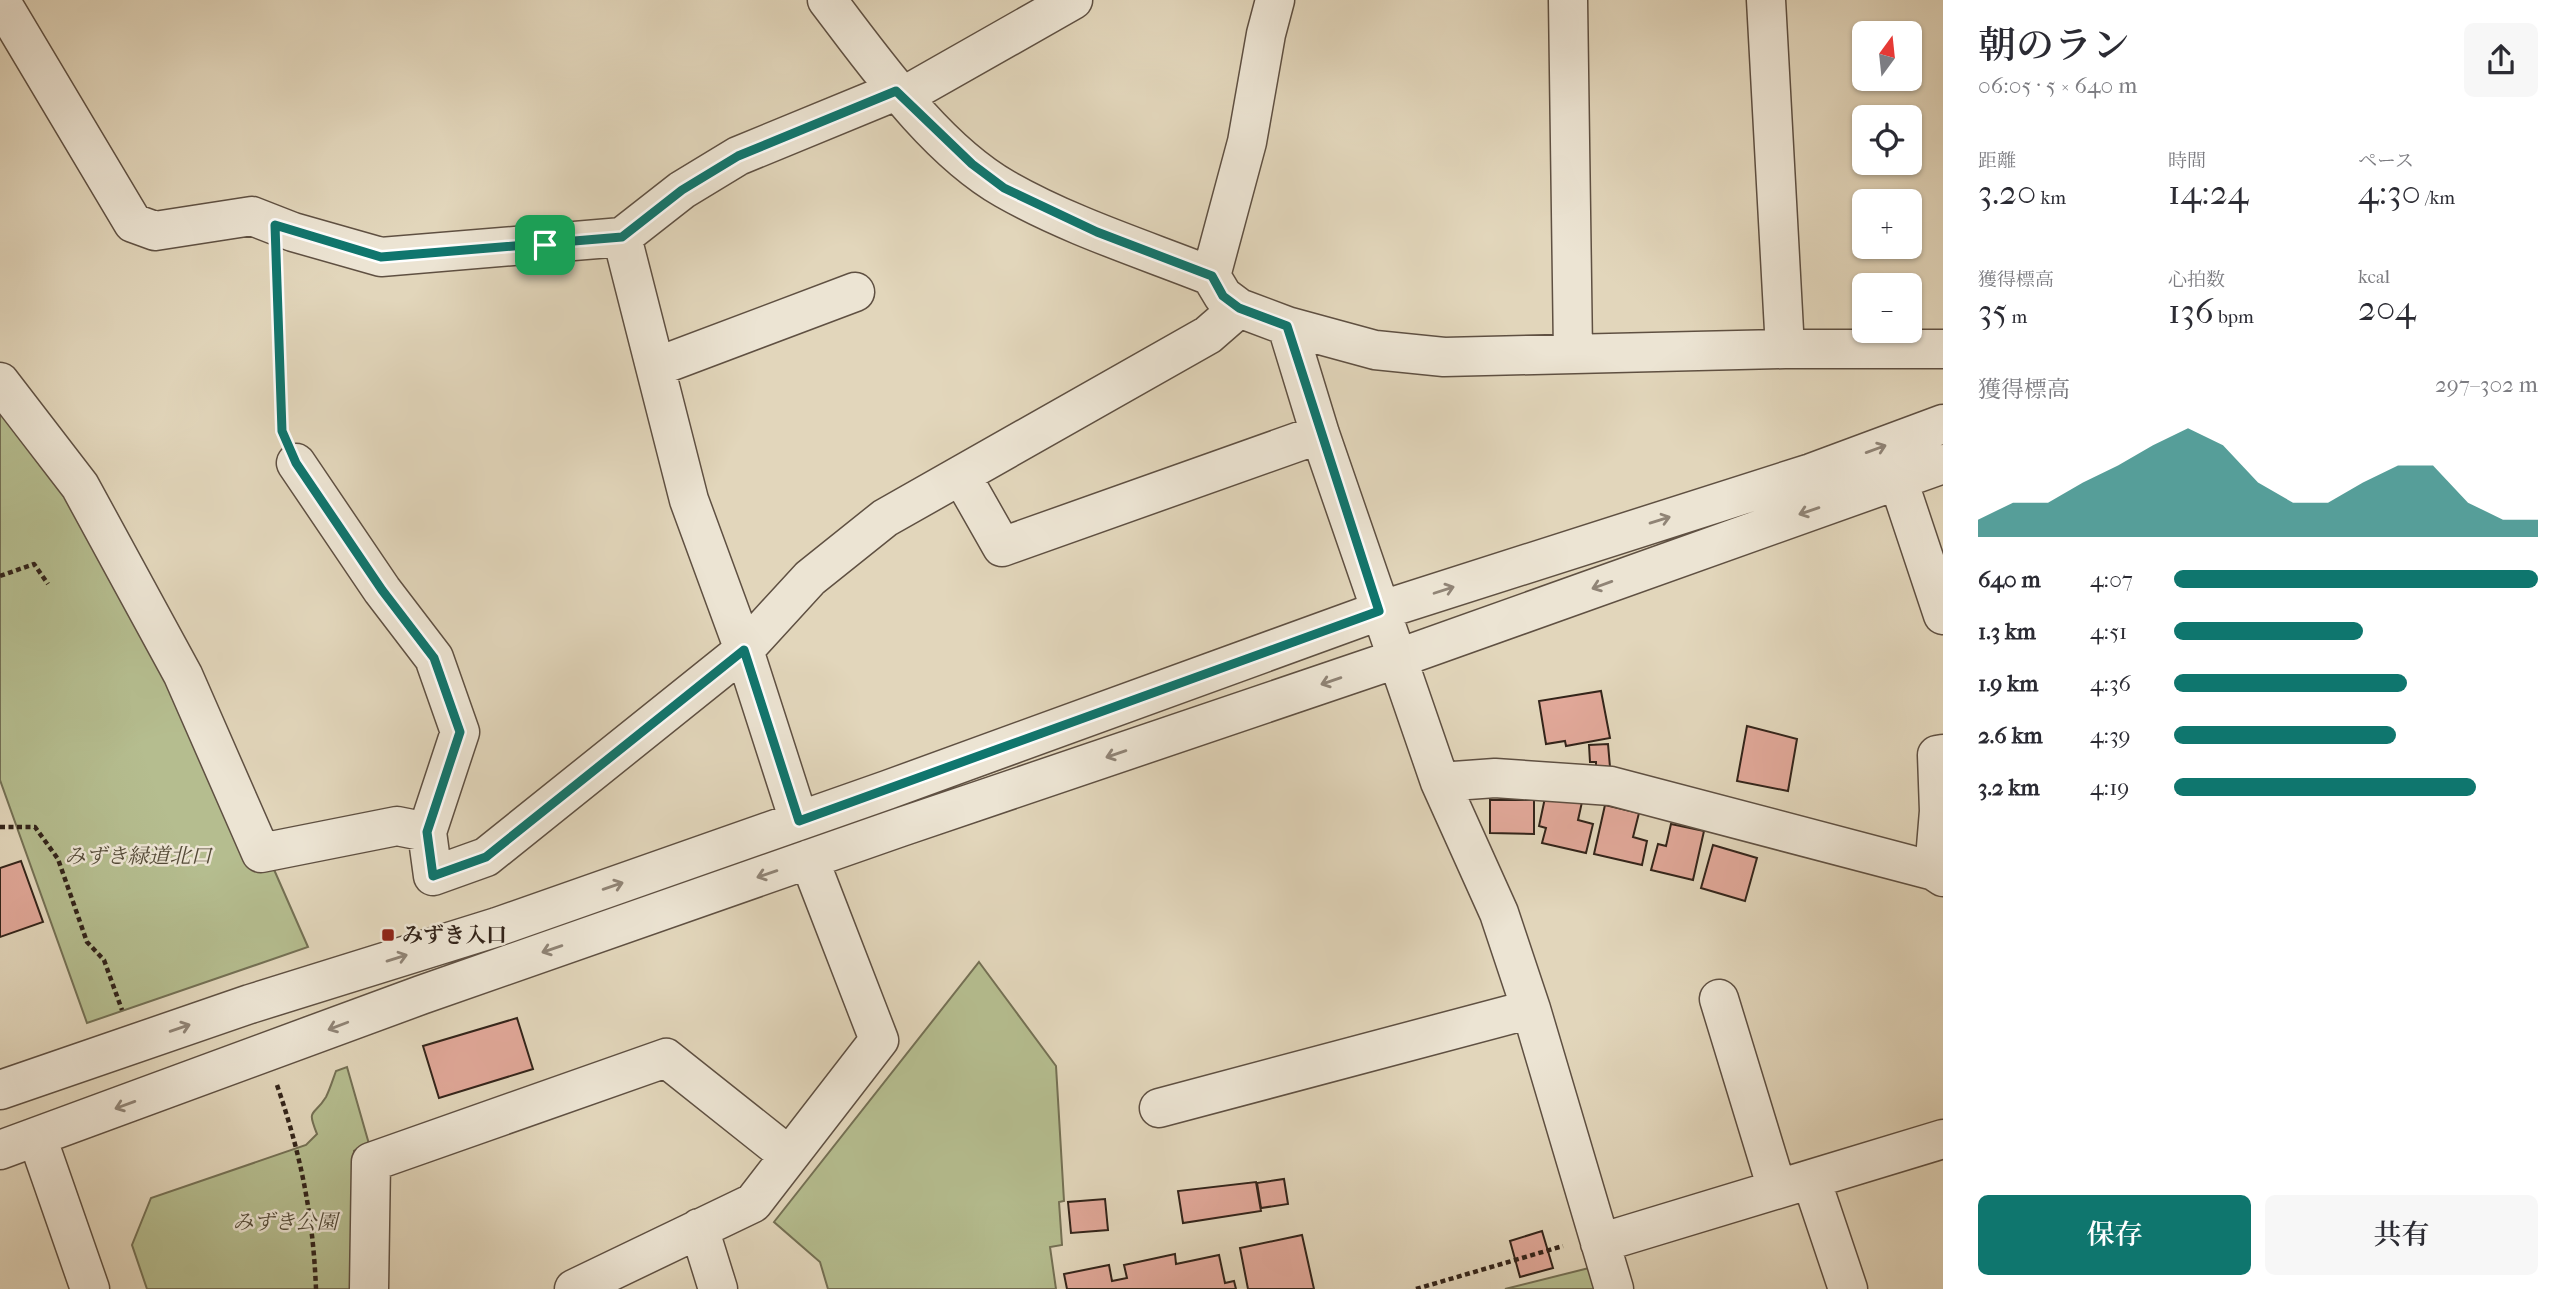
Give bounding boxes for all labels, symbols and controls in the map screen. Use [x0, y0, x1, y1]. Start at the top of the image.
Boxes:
north arrow [1852, 21, 1922, 91]
map controls [1852, 21, 1922, 343]
text: 朝のラン [1978, 23, 2130, 68]
button: share [2464, 23, 2538, 97]
text: 06:05 · 5 × 640 m [1978, 72, 2137, 99]
button: locate [1852, 105, 1922, 175]
text: 距離 [1978, 150, 2016, 172]
text: 時間 [2168, 150, 2206, 172]
text: ペース [2358, 150, 2414, 172]
text: 3.20 [1978, 172, 2036, 213]
text: 14:24 [2168, 172, 2248, 213]
text: 4:30 [2358, 172, 2421, 213]
text: km [2036, 187, 2066, 209]
text: /km [2421, 187, 2455, 209]
button: + [1852, 189, 1922, 259]
pin [515, 215, 575, 275]
icon: arrive [526, 226, 564, 264]
text: kcal [2358, 266, 2390, 288]
text: 獲得標高 [1978, 269, 2054, 291]
text: 心拍数 [2168, 269, 2225, 291]
button: − [1852, 273, 1922, 343]
text: 204 [2358, 288, 2416, 329]
text: 35 [1978, 291, 2007, 332]
text: 136 [2168, 291, 2214, 332]
text: m [2007, 306, 2027, 328]
text: bpm [2214, 306, 2254, 328]
text: 297–302 m [2435, 371, 2538, 398]
text: 獲得標高 [1978, 376, 2070, 403]
one-way arrow [1865, 442, 1887, 454]
one-way arrow [1799, 506, 1821, 518]
one-way arrow [1649, 512, 1671, 525]
text: 640 m [1978, 566, 2041, 593]
text: 4:07 [2090, 566, 2133, 593]
one-way arrow [1591, 580, 1613, 592]
one-way arrow [1432, 583, 1454, 595]
text: 1.3 km [1978, 618, 2036, 645]
text: 4:51 [2090, 618, 2127, 645]
text: 1.9 km [1978, 670, 2038, 697]
text: 4:36 [2090, 670, 2131, 697]
one-way arrow [1321, 676, 1343, 688]
text: 2.6 km [1978, 722, 2043, 749]
text: 4:39 [2090, 722, 2131, 749]
one-way arrow [1105, 748, 1127, 761]
text: 3.2 km [1978, 774, 2040, 801]
text: 4:19 [2090, 774, 2129, 801]
park label: みずき緑道北口 [65, 844, 213, 868]
one-way arrow [756, 869, 778, 881]
one-way arrow [601, 879, 623, 891]
place label: みずき入口 [402, 923, 507, 947]
marker: みずき入口 [380, 927, 396, 943]
one-way arrow [542, 944, 564, 956]
one-way arrow [386, 951, 408, 964]
one-way arrow [169, 1021, 191, 1033]
one-way arrow [328, 1021, 350, 1034]
one-way arrow [114, 1100, 136, 1112]
button: 保存 [1978, 1195, 2251, 1275]
button: 共有 [2265, 1195, 2538, 1275]
park label: みずき公園 [233, 1210, 340, 1234]

